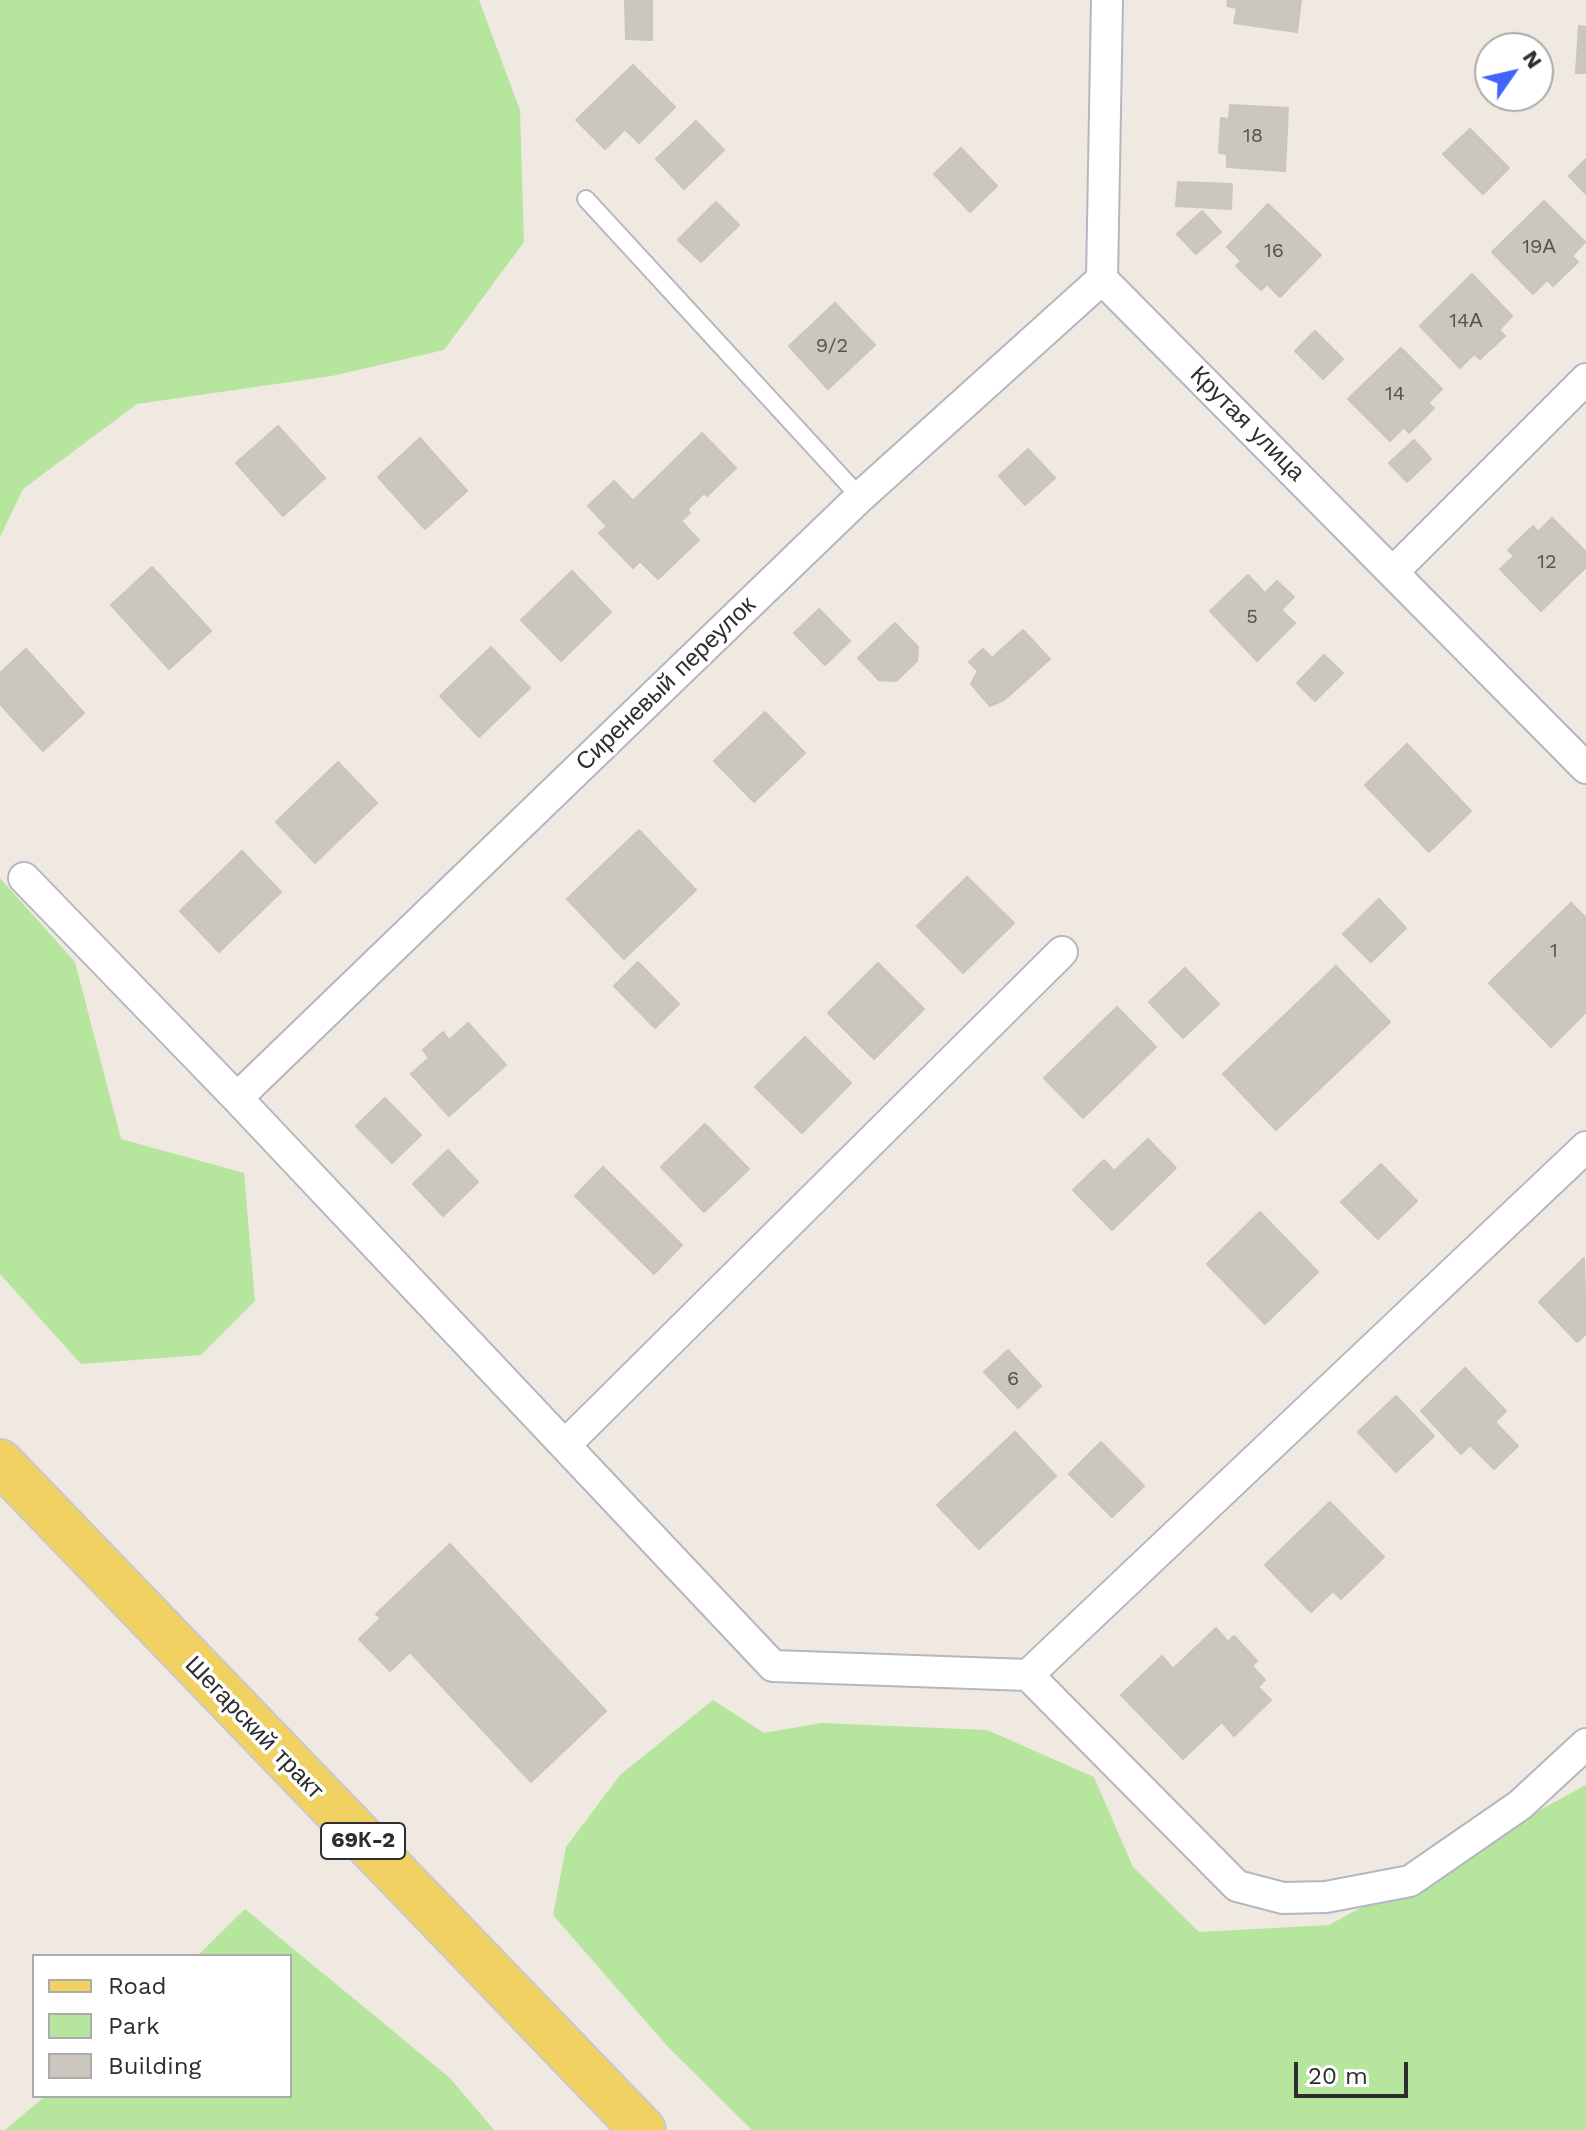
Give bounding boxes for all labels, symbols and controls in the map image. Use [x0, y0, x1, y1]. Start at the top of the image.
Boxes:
north arrow [1474, 32, 1554, 112]
text: N [1518, 46, 1548, 73]
house number: 18 [1243, 124, 1263, 148]
house number: 19А [1522, 235, 1556, 259]
house number: 16 [1264, 239, 1284, 263]
house number: 14А [1449, 309, 1483, 333]
house number: 9/2 [816, 334, 848, 358]
street label: Крутая улица [1184, 361, 1310, 487]
house number: 14 [1385, 382, 1405, 406]
house number: 12 [1537, 550, 1557, 574]
street label: Сиреневый переулок [570, 591, 762, 777]
house number: 5 [1246, 605, 1258, 629]
house number: 1 [1550, 939, 1558, 963]
house number: 6 [1007, 1367, 1019, 1391]
street label: Шегарский тракт [179, 1651, 329, 1805]
road number: 69К-2 [321, 1823, 405, 1859]
legend [32, 1954, 292, 2098]
text: Road [108, 1972, 167, 2000]
text: Park [108, 2012, 160, 2040]
scale bar [1298, 2046, 1412, 2096]
text: Building [108, 2052, 201, 2080]
text: 20 m [1308, 2062, 1368, 2090]

